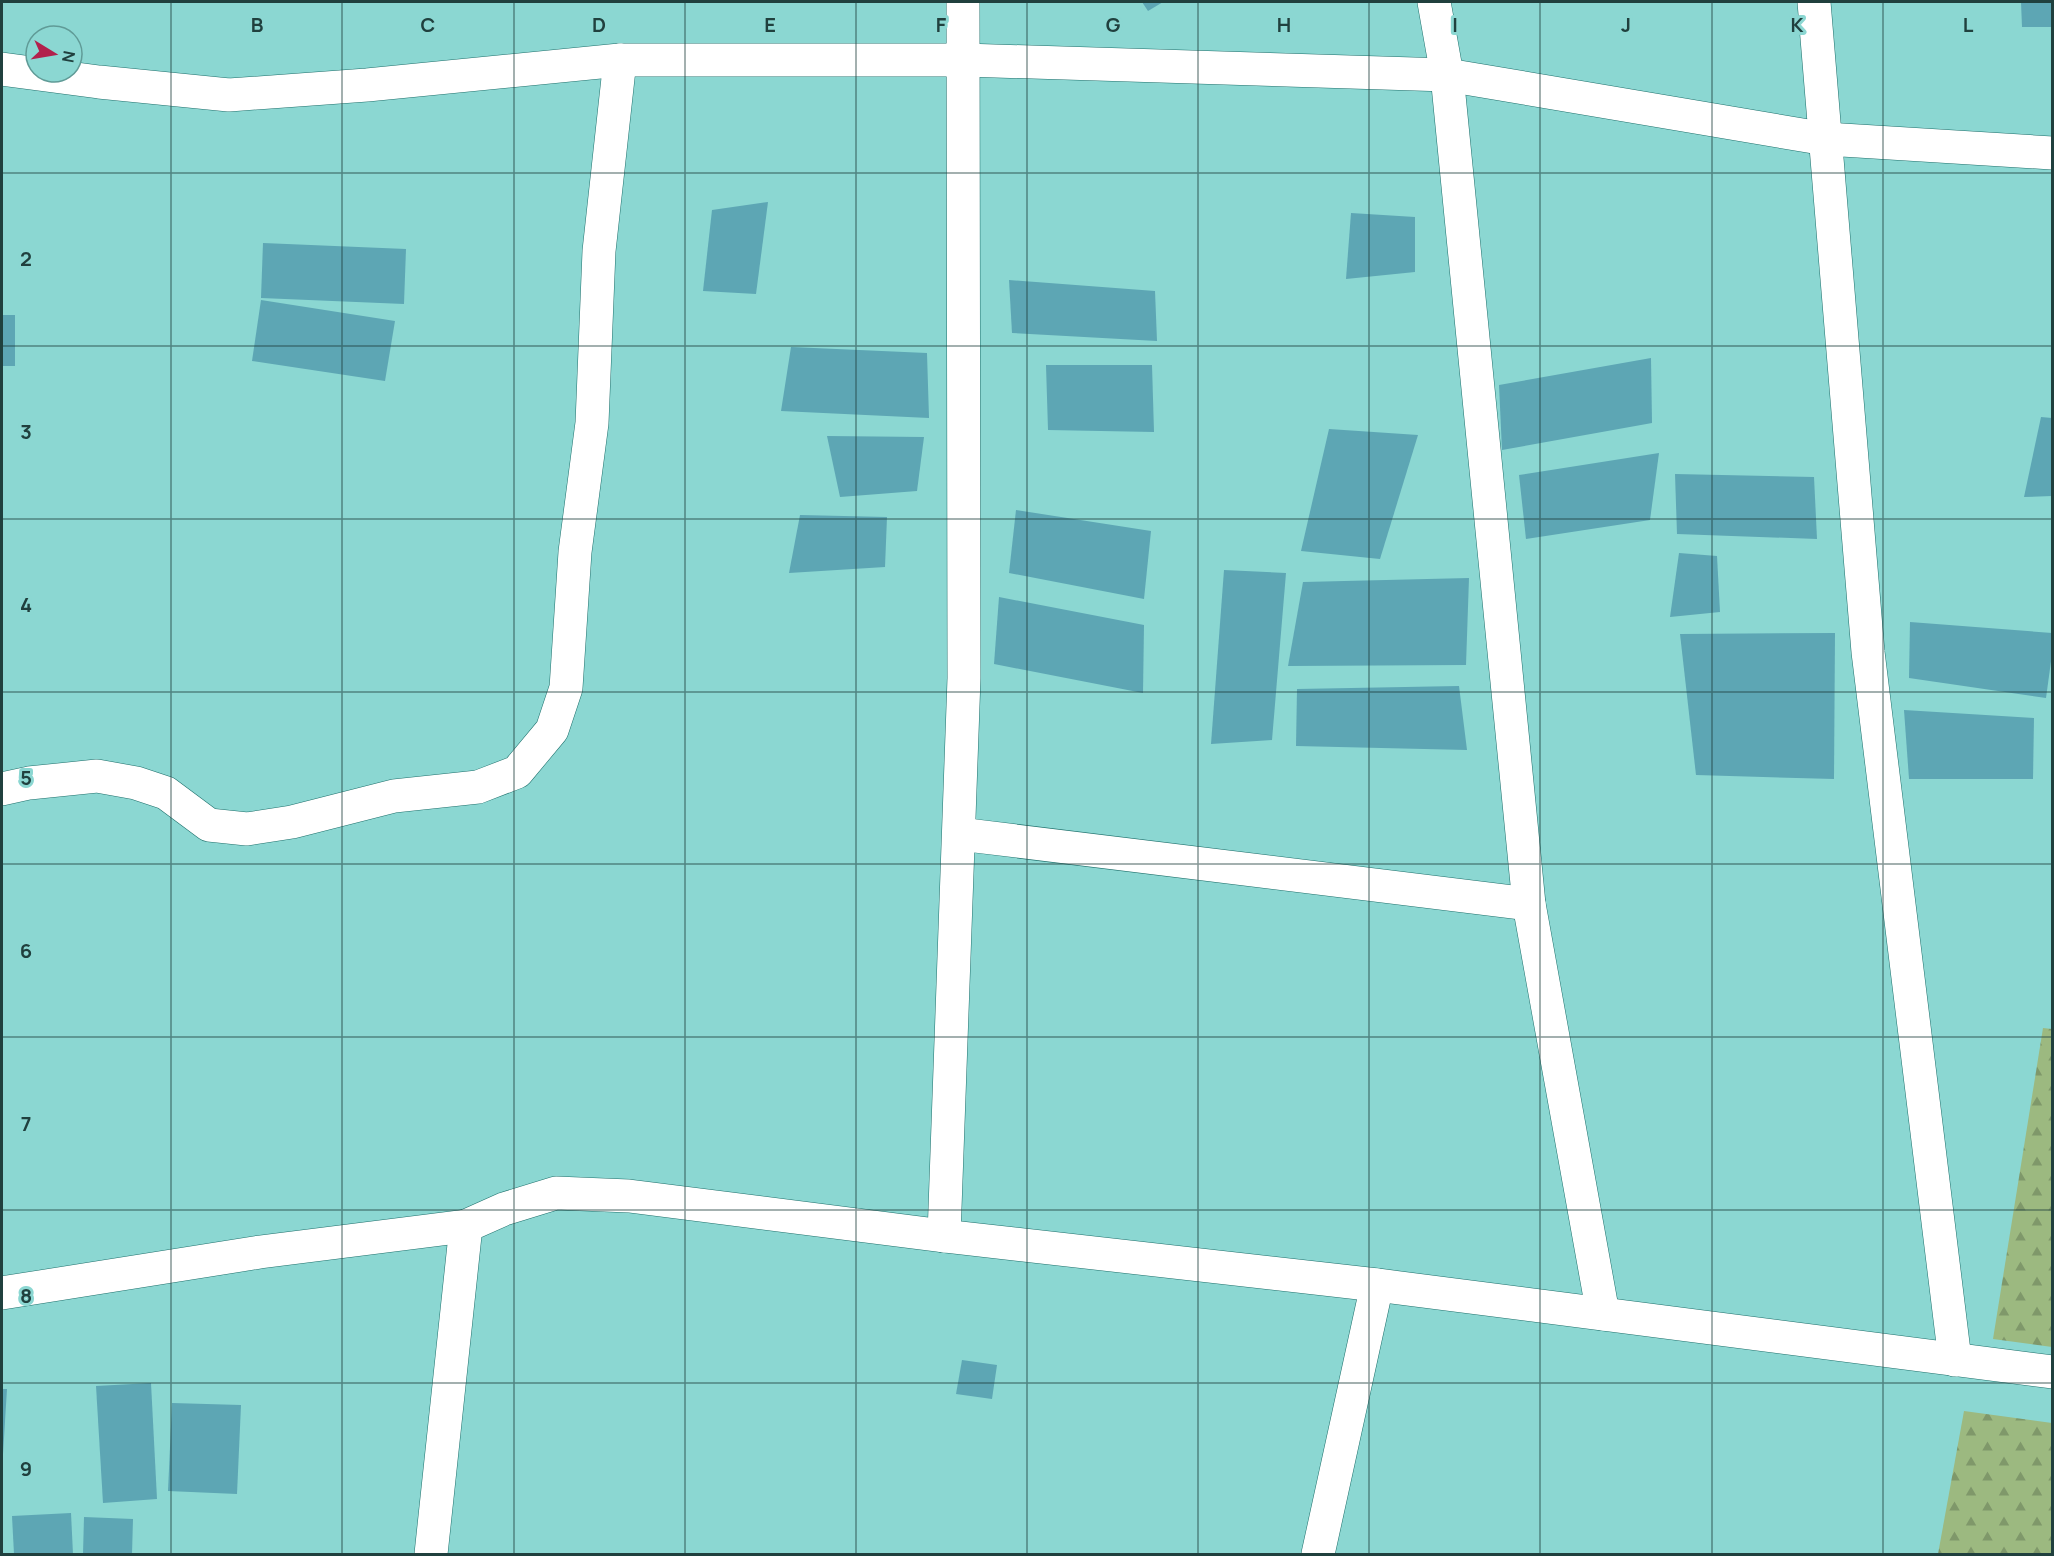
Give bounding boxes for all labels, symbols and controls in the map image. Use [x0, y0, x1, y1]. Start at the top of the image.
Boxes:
text: B [251, 11, 264, 38]
text: C [421, 11, 435, 38]
text: D [592, 11, 606, 38]
text: E [764, 11, 776, 38]
text: F [936, 11, 947, 38]
text: G [1106, 11, 1121, 38]
text: H [1277, 11, 1291, 38]
text: I [1452, 11, 1458, 38]
text: J [1621, 11, 1631, 38]
text: K [1791, 11, 1804, 38]
text: L [1963, 11, 1974, 38]
north arrow [24, 24, 84, 84]
text: N [57, 49, 81, 65]
text: 2 [20, 245, 32, 272]
text: 3 [20, 418, 32, 445]
text: 4 [20, 591, 32, 618]
text: 5 [20, 764, 32, 791]
text: 6 [20, 937, 32, 964]
text: 7 [21, 1110, 31, 1137]
text: 8 [20, 1282, 32, 1309]
text: 9 [20, 1455, 32, 1482]

